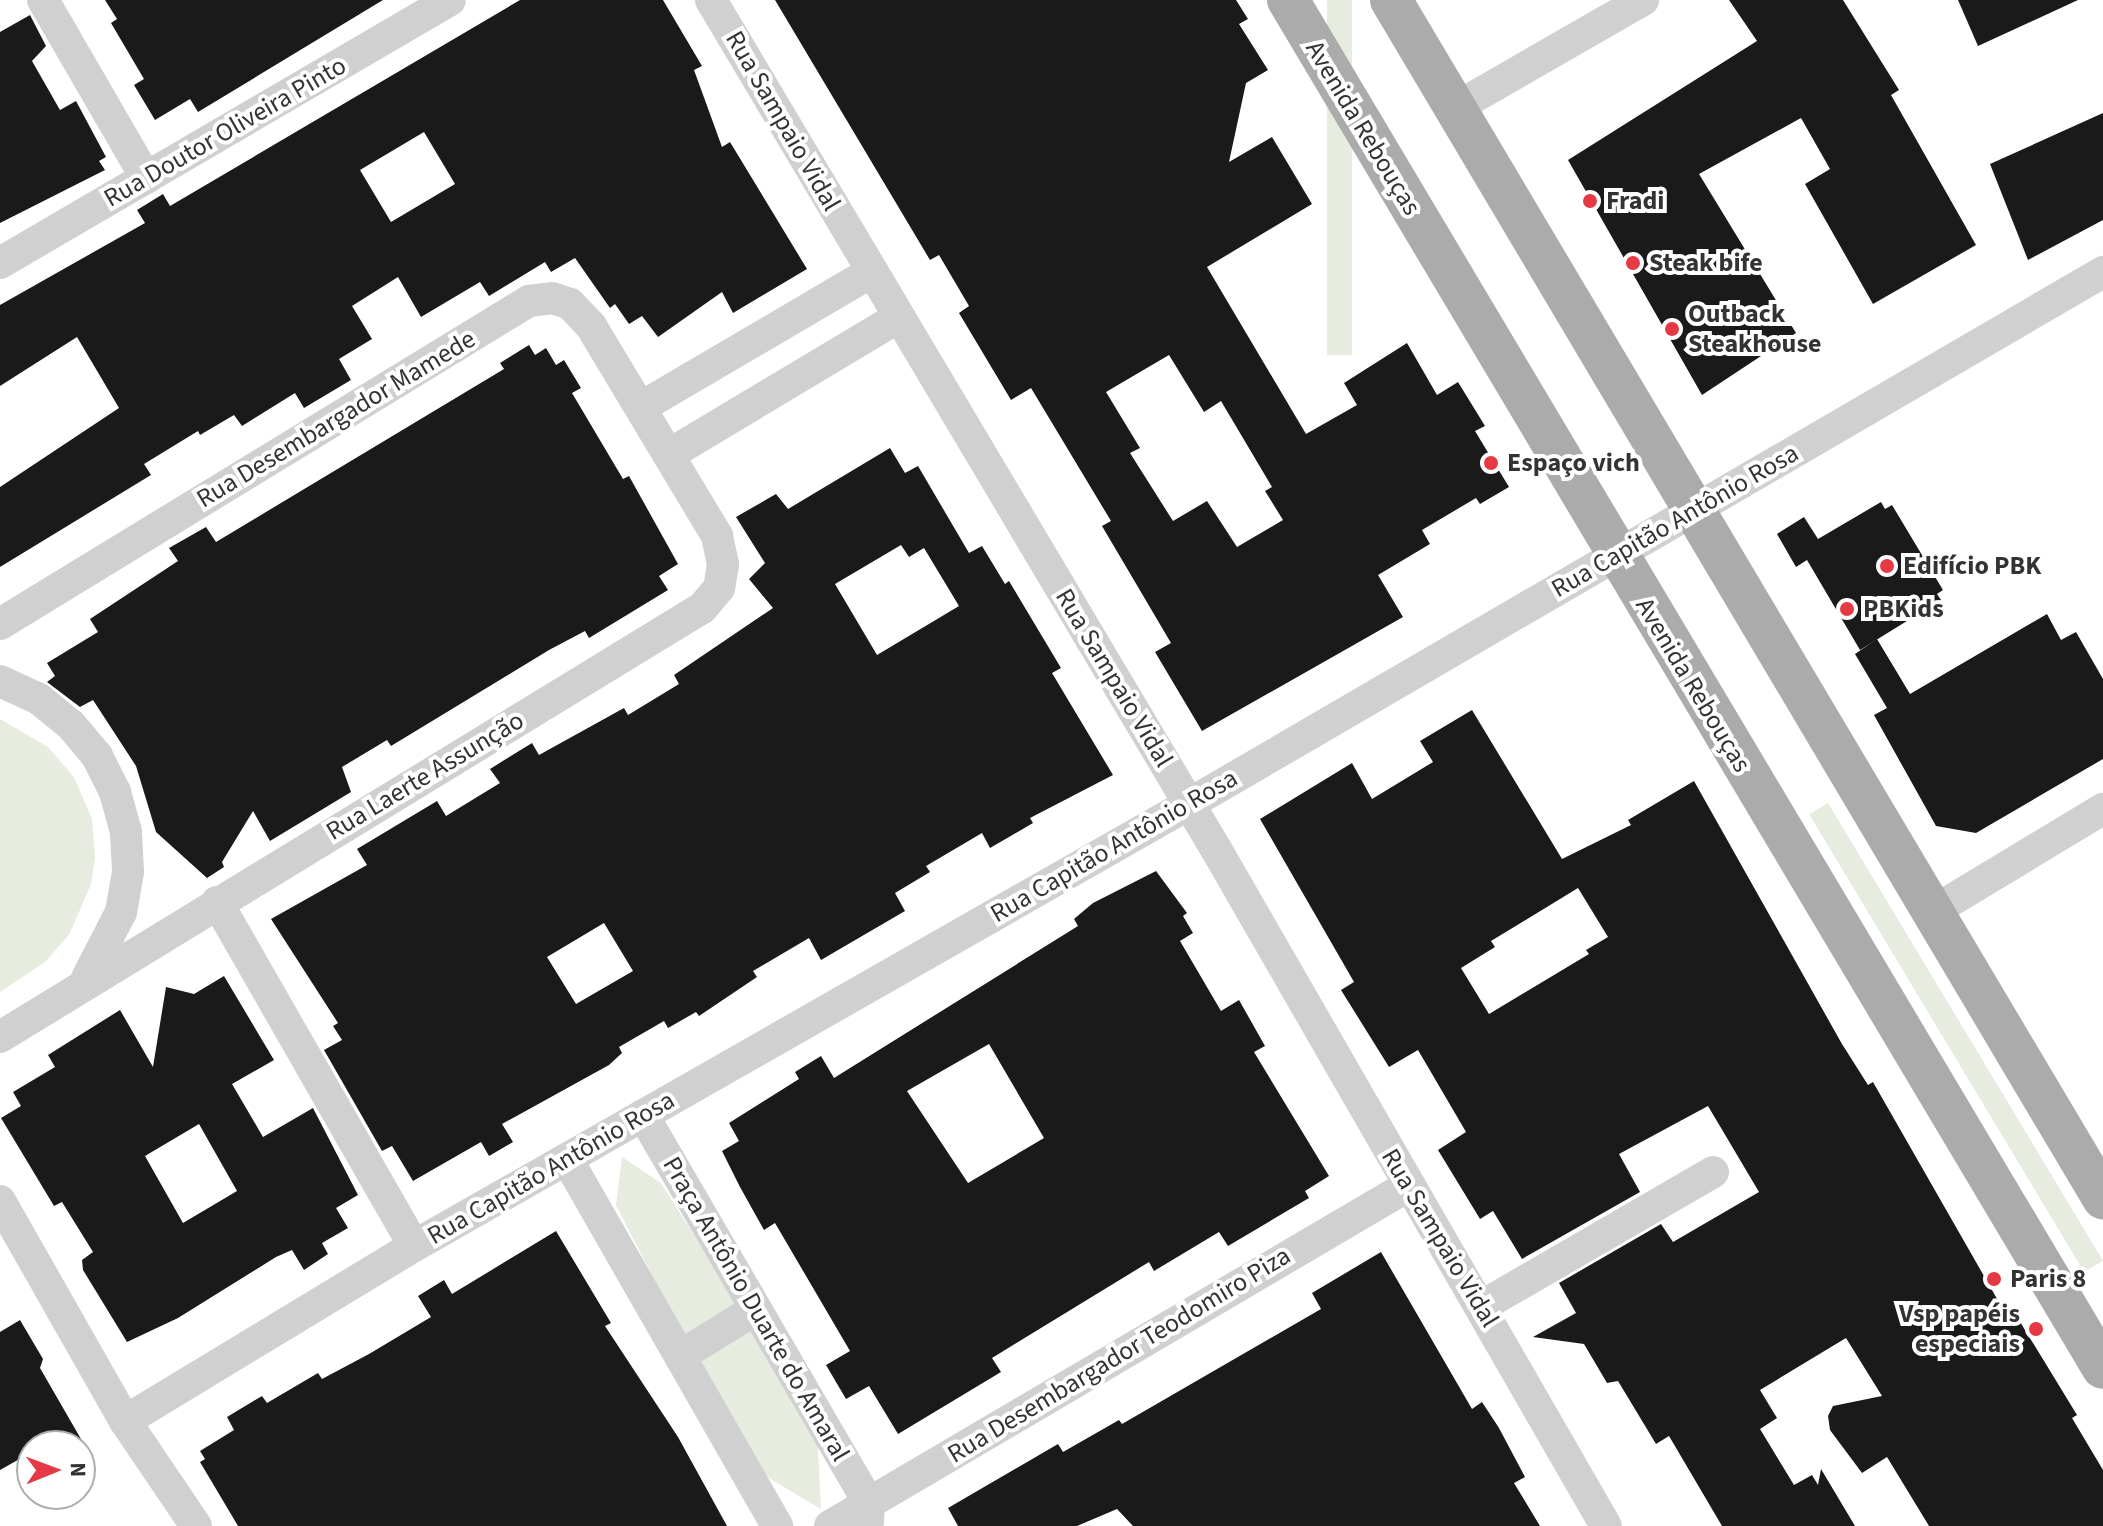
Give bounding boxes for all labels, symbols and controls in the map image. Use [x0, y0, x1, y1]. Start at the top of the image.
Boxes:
street label: Rua Sampaio Vidal [719, 25, 847, 217]
street label: Avenida Rebouças [1299, 35, 1427, 221]
street label: Rua Doutor Oliveira Pinto [98, 50, 352, 214]
place label: Fradi [1606, 185, 1664, 217]
marker: Fradi [1581, 192, 1599, 210]
place label: Steak bife [1649, 247, 1763, 279]
marker: Steak bife [1624, 254, 1642, 272]
place label: Outback Steakhouse [1688, 298, 1821, 360]
marker: Outback Steakhouse [1663, 320, 1681, 338]
street label: Rua Desembargador Mamede [191, 323, 481, 515]
street label: Rua Capitão Antônio Rosa [1546, 437, 1804, 605]
place label: Espaço vich [1507, 447, 1640, 479]
marker: Espaço vich [1482, 454, 1500, 472]
place label: Edifício PBK [1903, 550, 2041, 582]
marker: Edifício PBK [1878, 557, 1896, 575]
street label: Rua Sampaio Vidal [1048, 583, 1180, 773]
street label: Avenida Rebouças [1629, 592, 1757, 778]
place label: PBKids [1863, 593, 1944, 625]
marker: PBKids [1838, 600, 1856, 618]
street label: Rua Laerte Assunção [320, 705, 530, 847]
street label: Rua Capitão Antônio Rosa [985, 762, 1243, 930]
street label: Rua Capitão Antônio Rosa [422, 1084, 680, 1252]
street label: Rua Sampaio Vidal [1374, 1143, 1506, 1333]
street label: Praça Antônio Duarte do Amaral [656, 1151, 856, 1467]
street label: Rua Desembargador Teodomiro Piza [942, 1240, 1296, 1470]
place label: Paris 8 [2010, 1263, 2086, 1295]
marker: Paris 8 [1985, 1270, 2003, 1288]
place label: Vsp papéis especiais [1899, 1298, 2020, 1360]
marker: Vsp papéis especiais [2027, 1320, 2045, 1338]
north arrow [16, 1430, 96, 1510]
text: N [62, 1462, 94, 1477]

